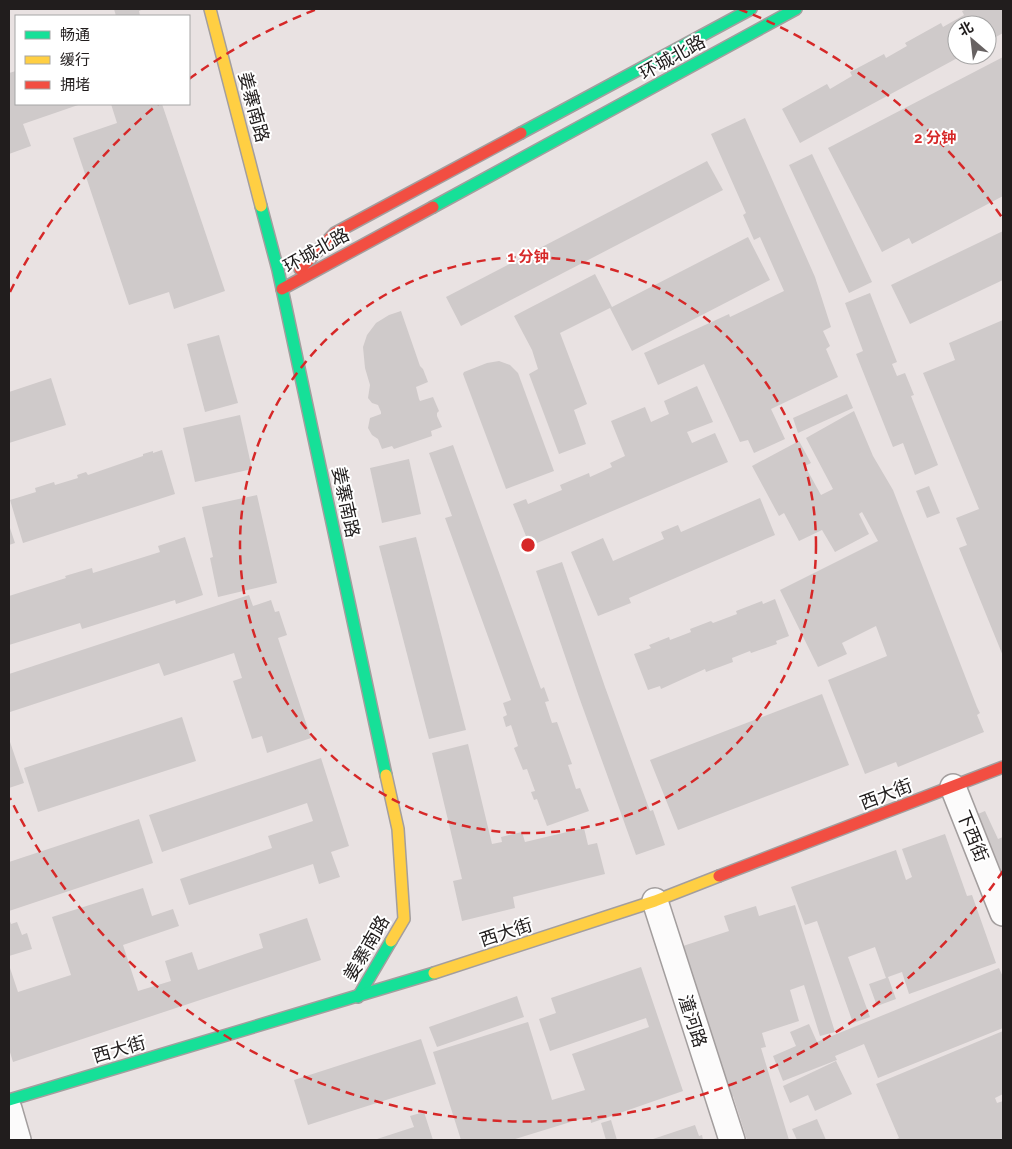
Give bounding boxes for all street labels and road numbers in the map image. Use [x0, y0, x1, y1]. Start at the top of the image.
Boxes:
street label: 环城北路 [635, 30, 709, 84]
street label: 姜寨南路 [235, 70, 273, 144]
street label: 环城北路 [279, 223, 353, 277]
street label: 姜寨南路 [328, 465, 364, 539]
street label: 西大街 [857, 775, 915, 813]
street label: 下西街 [953, 807, 993, 865]
street label: 姜寨南路 [339, 912, 393, 984]
street label: 西大街 [477, 914, 535, 950]
street label: 潼河路 [675, 992, 711, 1050]
street label: 西大街 [90, 1031, 148, 1067]

